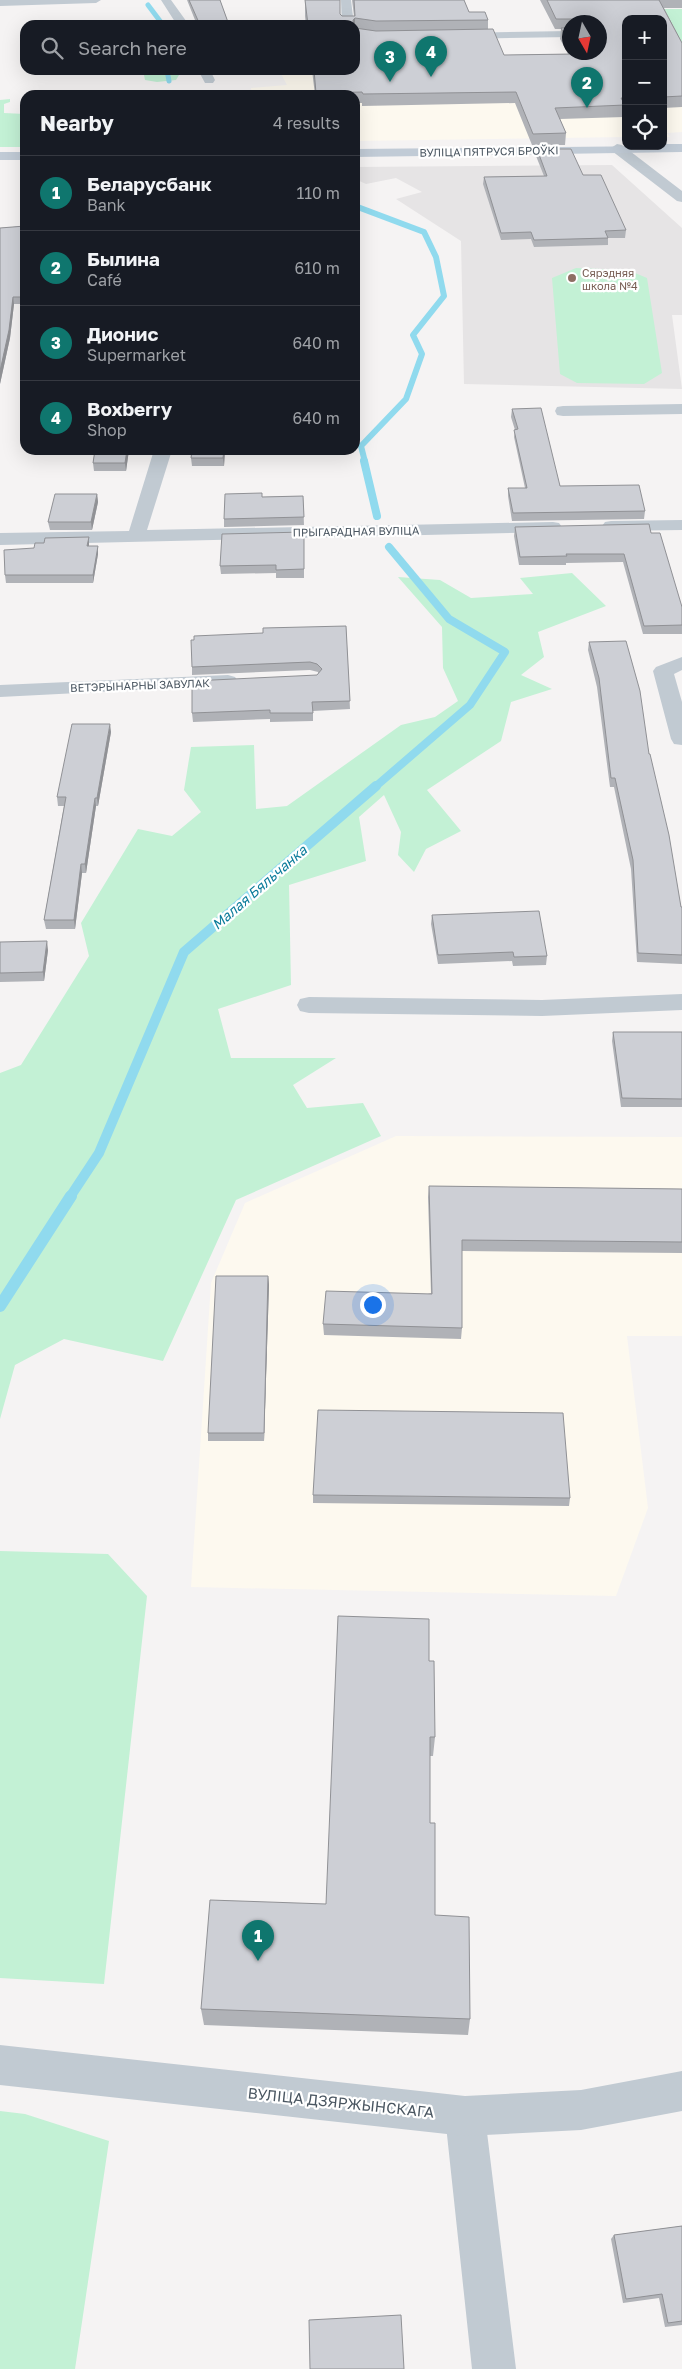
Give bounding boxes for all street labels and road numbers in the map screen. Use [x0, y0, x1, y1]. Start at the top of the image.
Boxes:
street label: ВУЛІЦА ПЯТРУСЯ БРОЎКІ [419, 143, 559, 159]
street label: ПРЫГАРАДНАЯ ВУЛІЦА [292, 523, 420, 539]
street label: ВЕТЭРЫНАРНЫ ЗАВУЛАК [70, 676, 210, 694]
street label: ВУЛІЦА ДЗЯРЖЫНСКАГА [247, 2083, 435, 2121]

